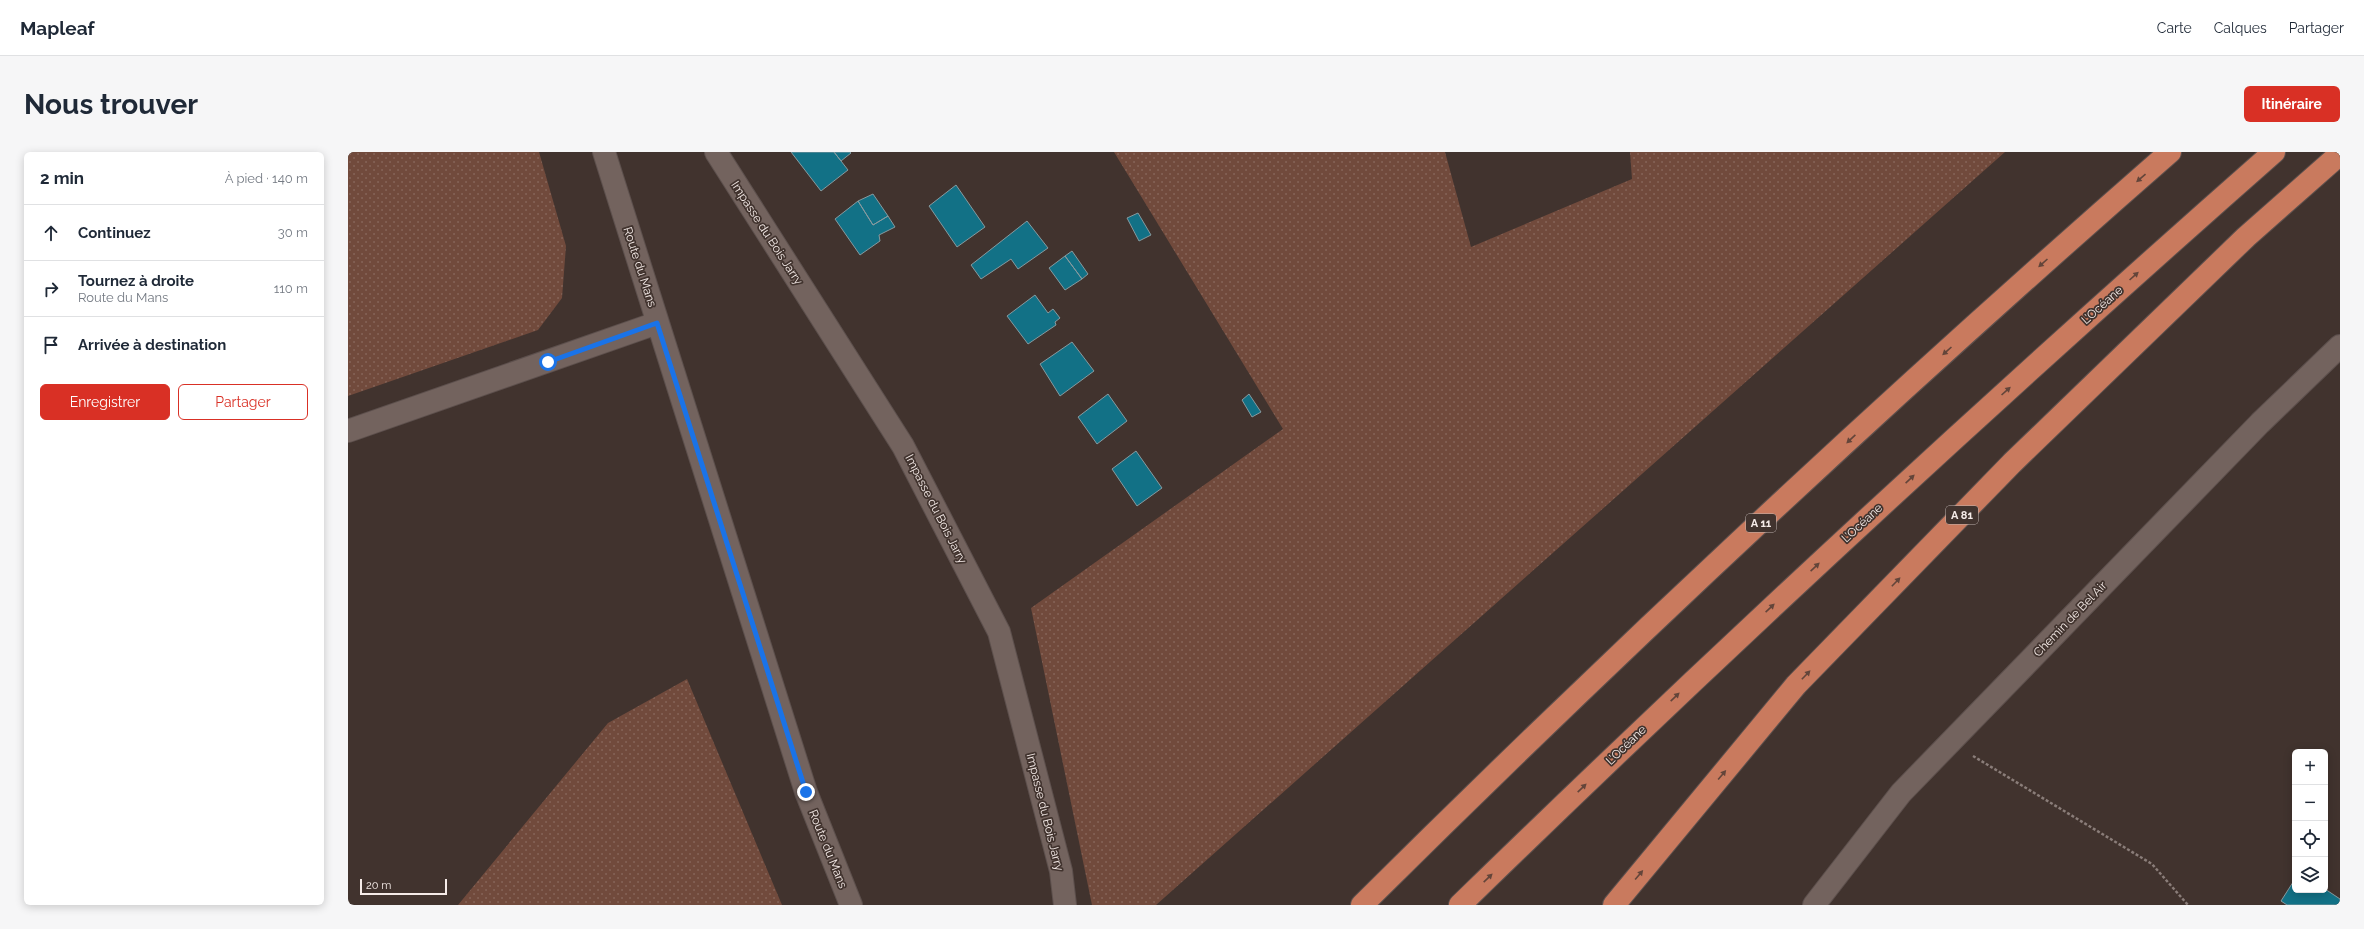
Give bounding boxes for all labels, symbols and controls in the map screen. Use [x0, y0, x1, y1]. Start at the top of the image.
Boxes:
text: Mapleaf [20, 17, 95, 39]
text: Carte [2157, 20, 2192, 36]
text: Calques [2214, 20, 2267, 36]
text: Partager [2289, 20, 2344, 36]
button: Itinéraire [2244, 86, 2340, 122]
text: Nous trouver [24, 88, 198, 121]
text: 2 min [40, 168, 84, 188]
text: À pied · 140 m [225, 171, 308, 186]
one-way arrow [2135, 173, 2146, 182]
street label: Impasse du Bois Jarry [728, 179, 806, 288]
icon: ahead [40, 222, 62, 244]
text: Continuez [78, 224, 151, 242]
text: 30 m [278, 225, 308, 240]
street label: Route du Mans [620, 225, 660, 309]
one-way arrow [2038, 259, 2048, 268]
one-way arrow [2129, 271, 2139, 280]
text: Tournez à droite [78, 272, 194, 290]
icon: right [40, 278, 62, 300]
text: 110 m [274, 281, 308, 296]
street label: L’Océane [2079, 283, 2125, 327]
text: Route du Mans [78, 290, 168, 305]
icon: arrive [40, 334, 62, 356]
text: Arrivée à destination [78, 336, 226, 354]
one-way arrow [1941, 346, 1952, 355]
route start [539, 353, 557, 371]
button: Enregistrer [40, 384, 170, 420]
button: Partager [178, 384, 308, 420]
one-way arrow [2001, 386, 2011, 395]
one-way arrow [1846, 434, 1856, 444]
street label: Impasse du Bois Jarry [902, 452, 970, 566]
one-way arrow [1905, 474, 1916, 483]
street label: L’Océane [1839, 501, 1885, 545]
road number: A 81 [1946, 506, 1978, 524]
road number: A 11 [1746, 514, 1776, 532]
one-way arrow [1810, 562, 1820, 572]
one-way arrow [1891, 577, 1901, 587]
street label: Chemin de Bel Air [2031, 578, 2110, 660]
one-way arrow [1765, 604, 1775, 613]
one-way arrow [1801, 670, 1810, 680]
one-way arrow [1670, 693, 1680, 702]
street label: L’Océane [1603, 722, 1649, 768]
map controls [2292, 749, 2328, 893]
button: + [2292, 749, 2328, 785]
street label: Impasse du Bois Jarry [1024, 752, 1067, 873]
one-way arrow [1717, 769, 1726, 780]
route end [797, 783, 815, 801]
one-way arrow [1577, 783, 1587, 792]
button: − [2292, 785, 2328, 821]
street label: Route du Mans [806, 808, 850, 890]
button: locate [2292, 821, 2328, 857]
button: layers [2292, 857, 2328, 893]
one-way arrow [1634, 870, 1643, 880]
one-way arrow [1483, 873, 1493, 883]
scale bar [360, 877, 447, 896]
text: 20 m [366, 879, 391, 892]

